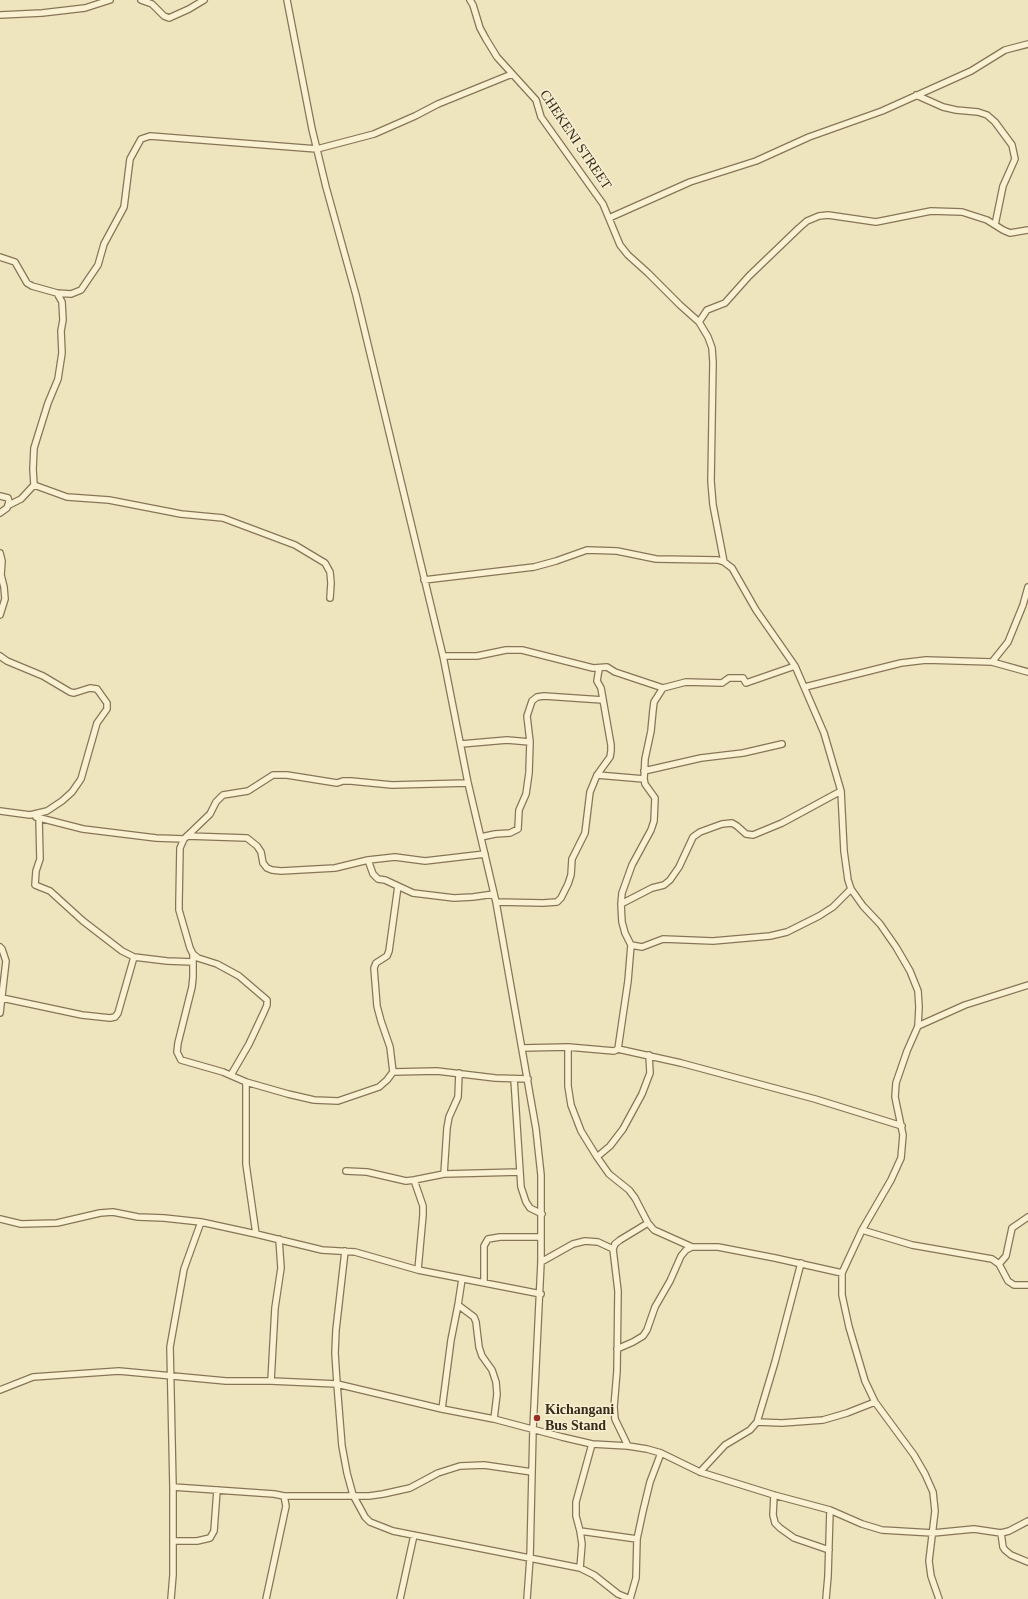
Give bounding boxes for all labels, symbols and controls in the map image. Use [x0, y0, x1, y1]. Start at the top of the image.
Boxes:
street label: CHEKENI STREET [536, 87, 614, 193]
place label: Kichangani Bus Stand [545, 1402, 614, 1434]
marker: Kichangani Bus Stand [532, 1413, 542, 1423]

